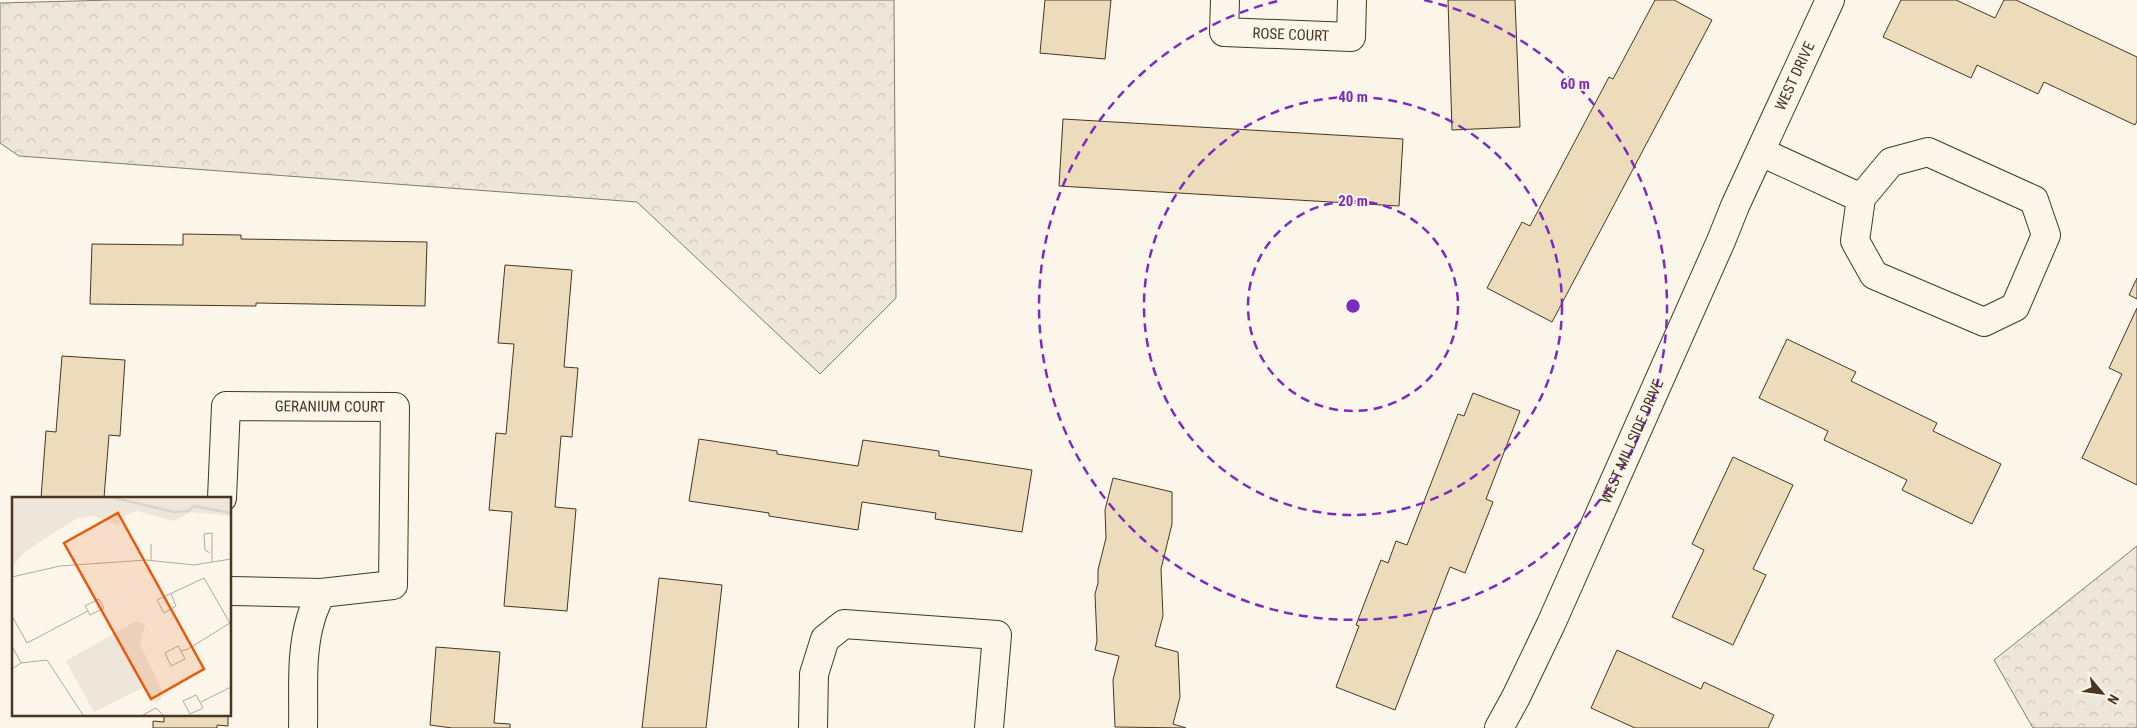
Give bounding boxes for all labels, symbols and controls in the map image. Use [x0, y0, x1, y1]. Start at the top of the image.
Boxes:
street label: ROSE COURT [1252, 24, 1330, 45]
street label: WEST DRIVE [1771, 39, 1818, 113]
text: 60 m [1560, 75, 1590, 93]
text: 40 m [1338, 88, 1368, 106]
text: 20 m [1338, 192, 1368, 210]
centre of rings [1344, 297, 1362, 315]
street label: WEST MILLSIDE DRIVE [1597, 376, 1667, 506]
street label: GERANIUM COURT [275, 397, 385, 416]
inset map [12, 497, 231, 716]
north arrow [2077, 668, 2127, 718]
text: N [2104, 692, 2122, 707]

